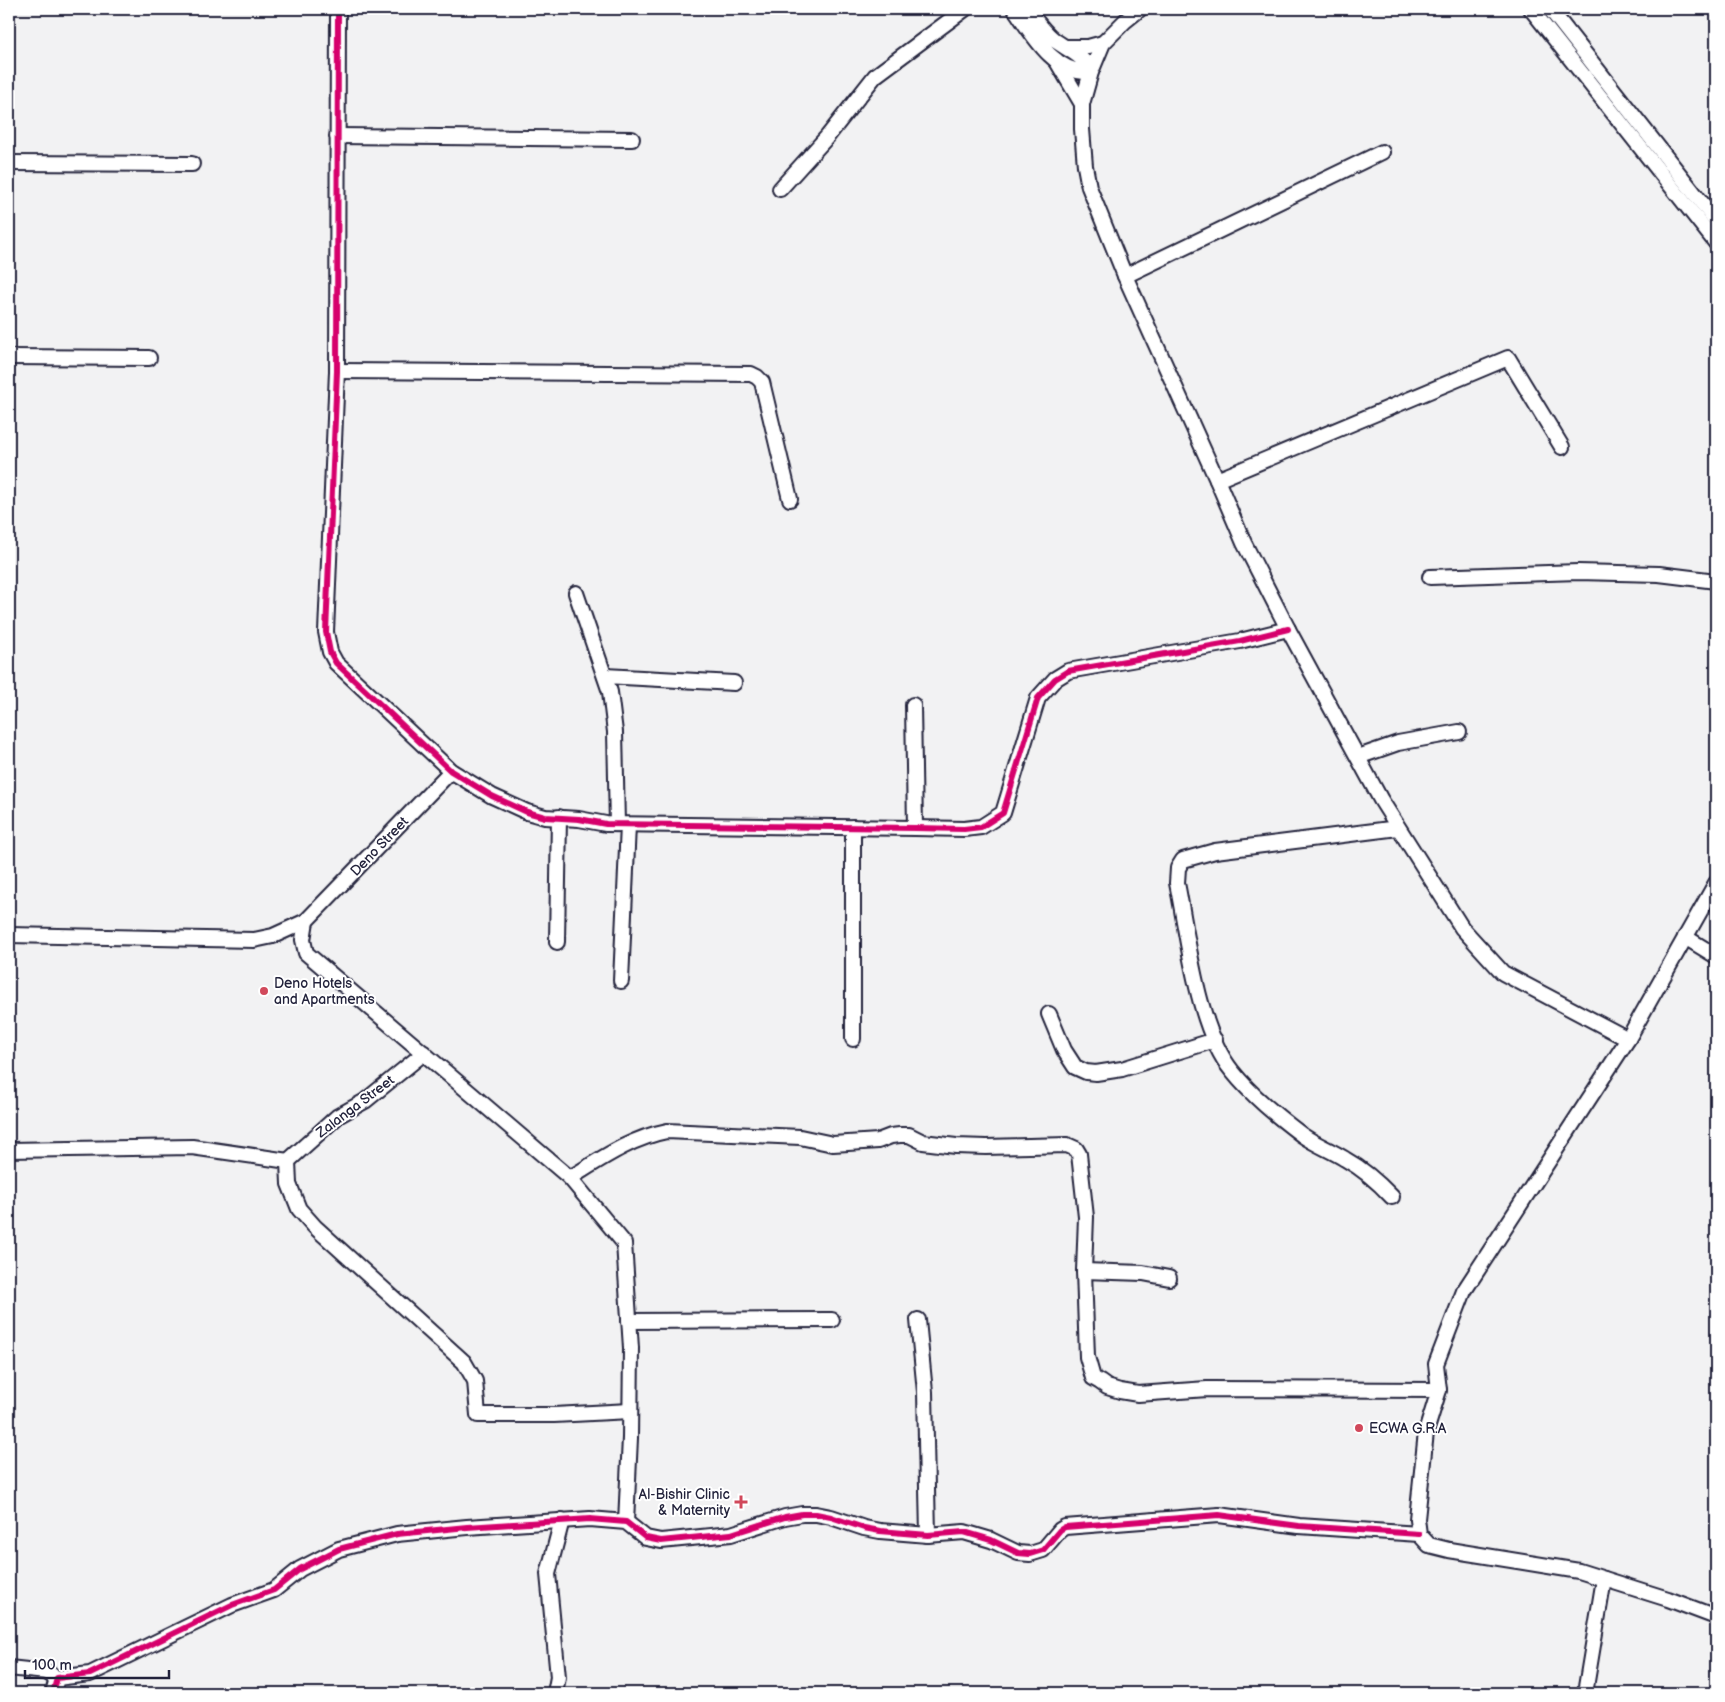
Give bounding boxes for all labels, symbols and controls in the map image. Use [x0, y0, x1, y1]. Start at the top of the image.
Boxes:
street label: Deno Street [347, 813, 412, 880]
place label: Deno Hotels and Apartments [274, 975, 375, 1008]
marker: Deno Hotels and Apartments [258, 985, 270, 997]
street label: Zalanga Street [312, 1071, 398, 1142]
place label: ECWA G.R.A [1369, 1420, 1447, 1437]
marker: ECWA G.R.A [1353, 1422, 1365, 1434]
place label: Al-Bishir Clinic & Maternity [639, 1486, 731, 1519]
marker: Al-Bishir Clinic & Maternity [734, 1495, 748, 1509]
scale bar [25, 1647, 169, 1679]
text: 100 m [32, 1656, 72, 1675]

